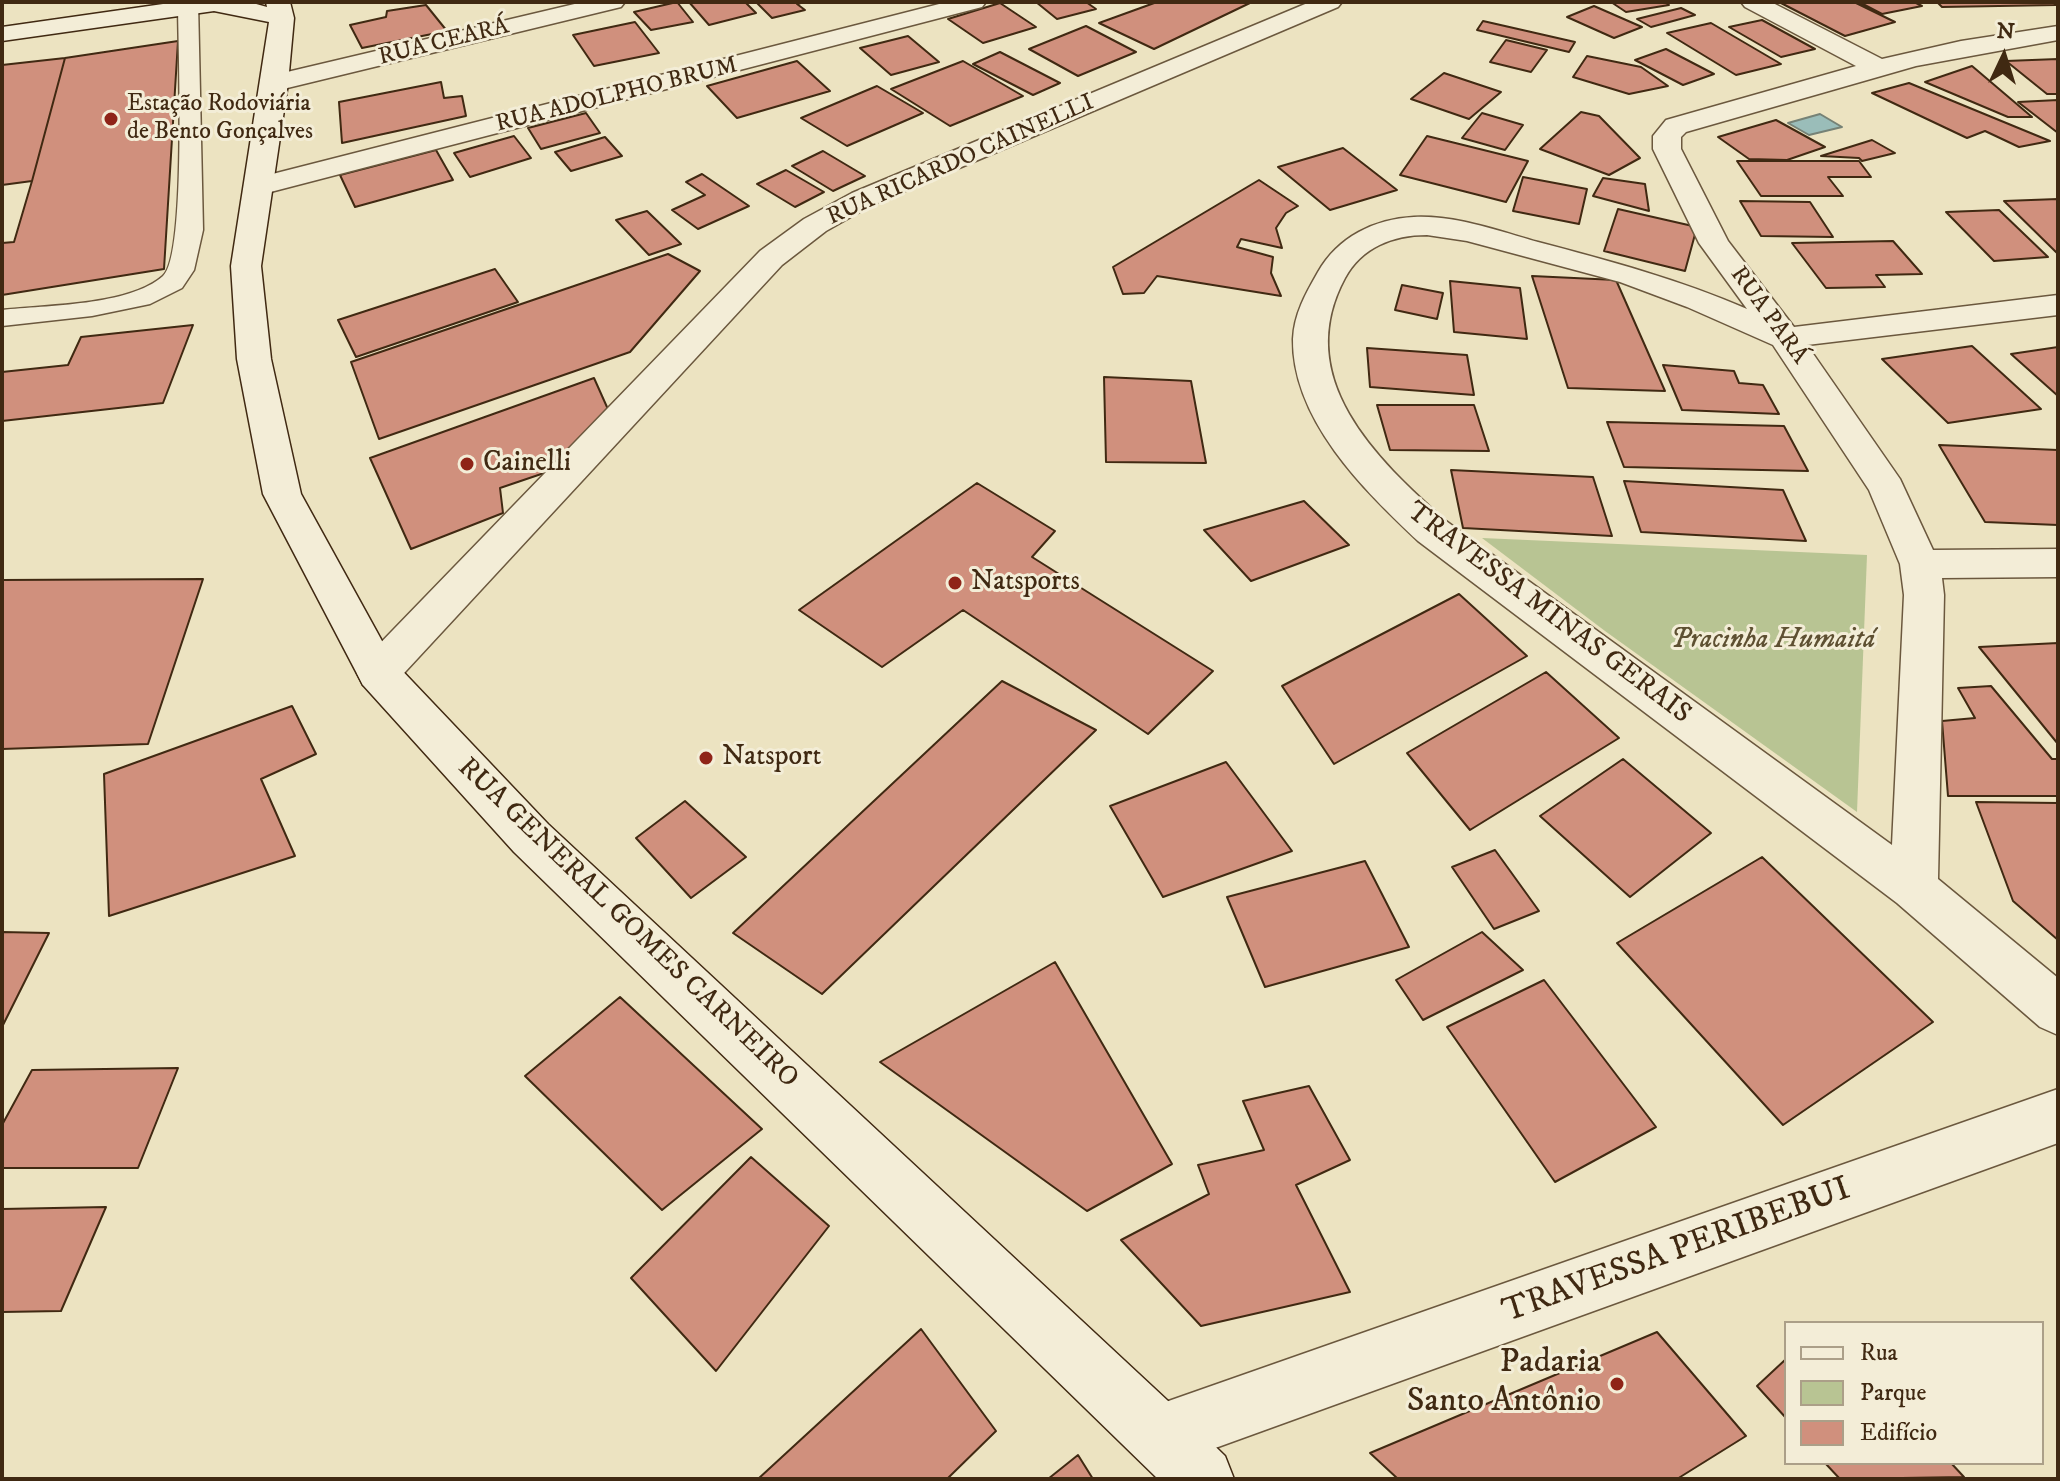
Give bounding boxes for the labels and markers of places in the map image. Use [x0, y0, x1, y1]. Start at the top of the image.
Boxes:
place label: Estação Rodoviária de Bento Gonçalves [127, 91, 313, 147]
marker: Estação Rodoviária de Bento Gonçalves [102, 110, 120, 128]
place label: Cainelli [483, 447, 571, 481]
marker: Cainelli [458, 455, 476, 473]
place label: Natsports [971, 566, 1080, 600]
marker: Natsports [946, 574, 964, 592]
place label: Natsport [722, 741, 821, 775]
marker: Natsport [697, 749, 715, 767]
place label: Padaria Santo Antônio [1407, 1344, 1601, 1424]
marker: Padaria Santo Antônio [1608, 1375, 1626, 1393]

